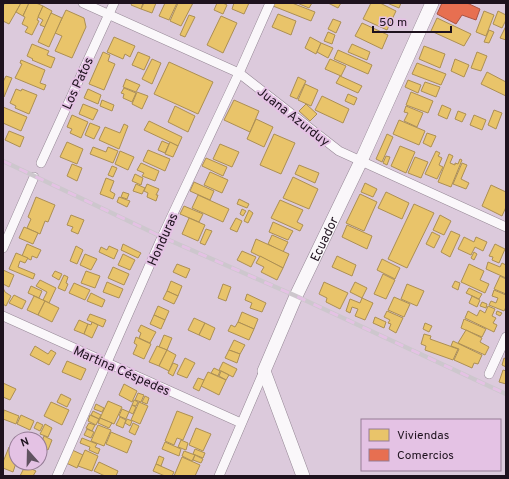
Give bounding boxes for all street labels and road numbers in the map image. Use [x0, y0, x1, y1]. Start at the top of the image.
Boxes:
street label: Los Patos [60, 55, 98, 113]
street label: Juana Azurduy [253, 84, 332, 151]
street label: Honduras [145, 211, 183, 269]
street label: Ecuador [308, 215, 343, 265]
street label: Martina Céspedes [70, 343, 172, 400]

